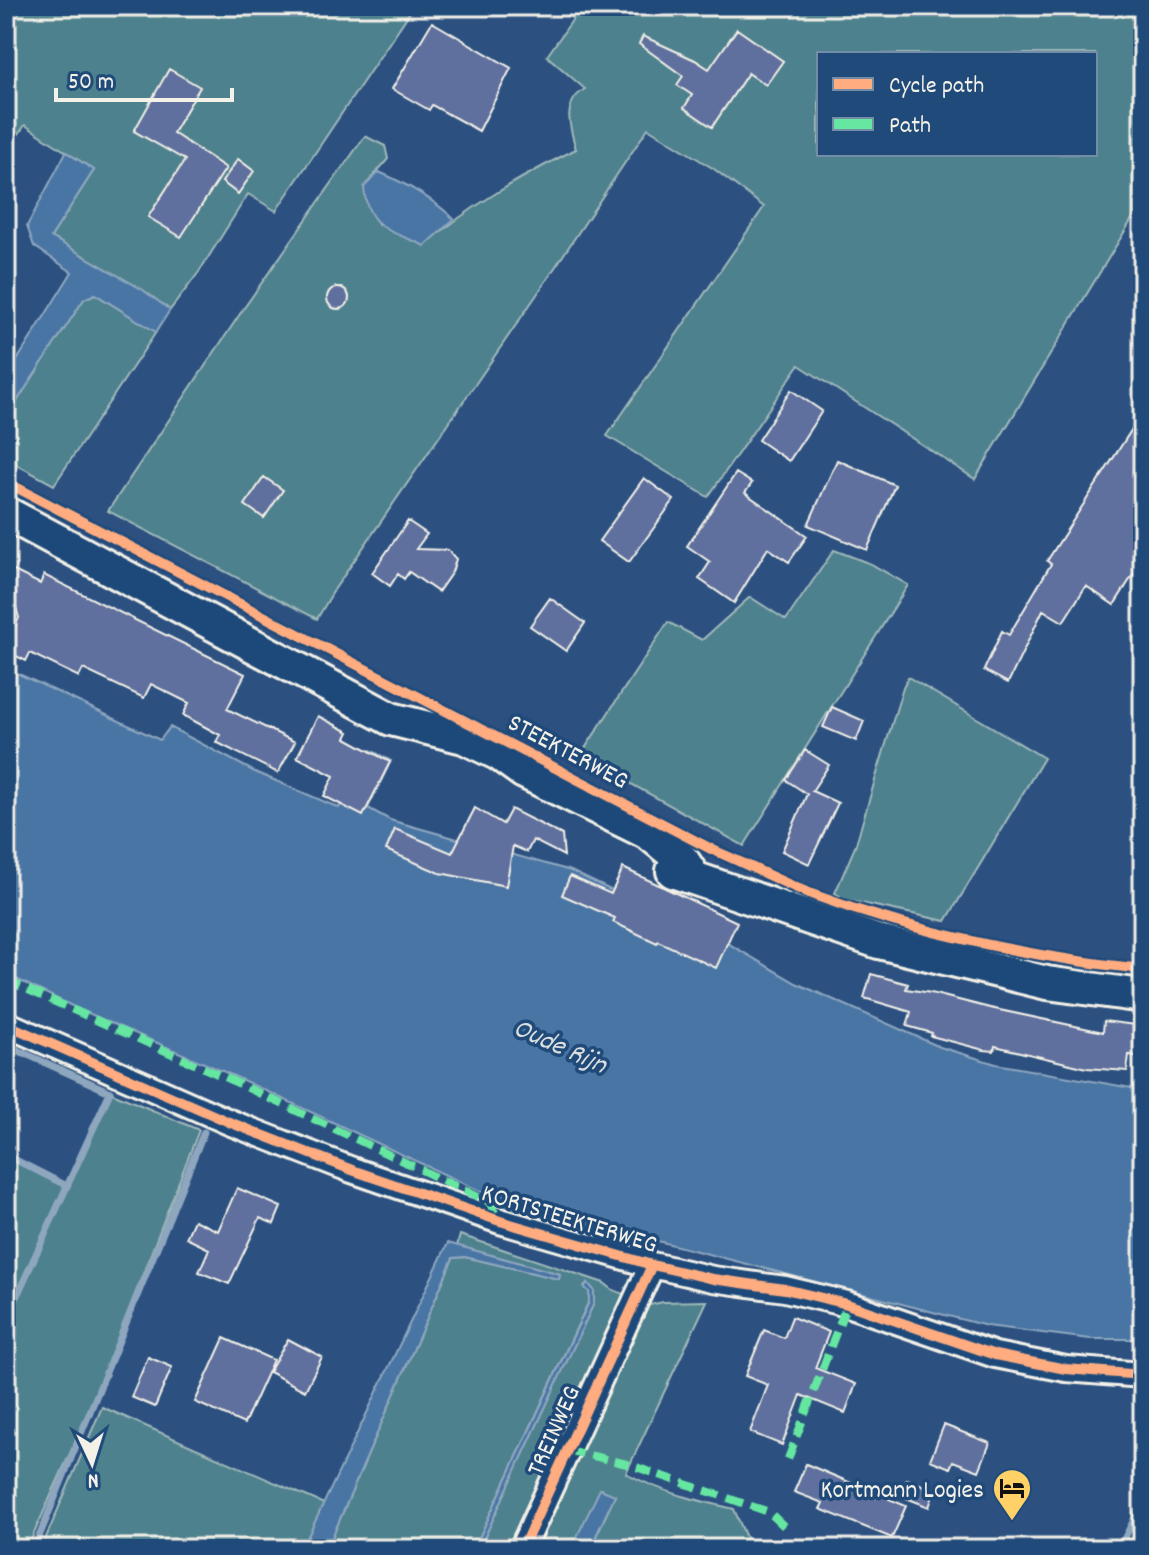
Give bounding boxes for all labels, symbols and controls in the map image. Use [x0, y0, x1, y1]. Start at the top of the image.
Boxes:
scale bar [56, 52, 232, 102]
legend [817, 52, 1097, 156]
text: 50 m [68, 66, 114, 100]
text: Cycle path [889, 70, 984, 104]
text: Path [889, 110, 931, 144]
street label: STEEKTERWEG [500, 706, 634, 800]
water label: Oude Rijn [506, 1010, 613, 1087]
street label: KORTSTEEKTERWEG [476, 1176, 662, 1265]
street label: TREINWEG [519, 1380, 592, 1483]
north arrow [52, 1423, 132, 1503]
text: N [87, 1464, 100, 1495]
hotel icon: Kortmann Logies [991, 1467, 1033, 1522]
place label: Kortmann Logies [820, 1473, 984, 1510]

